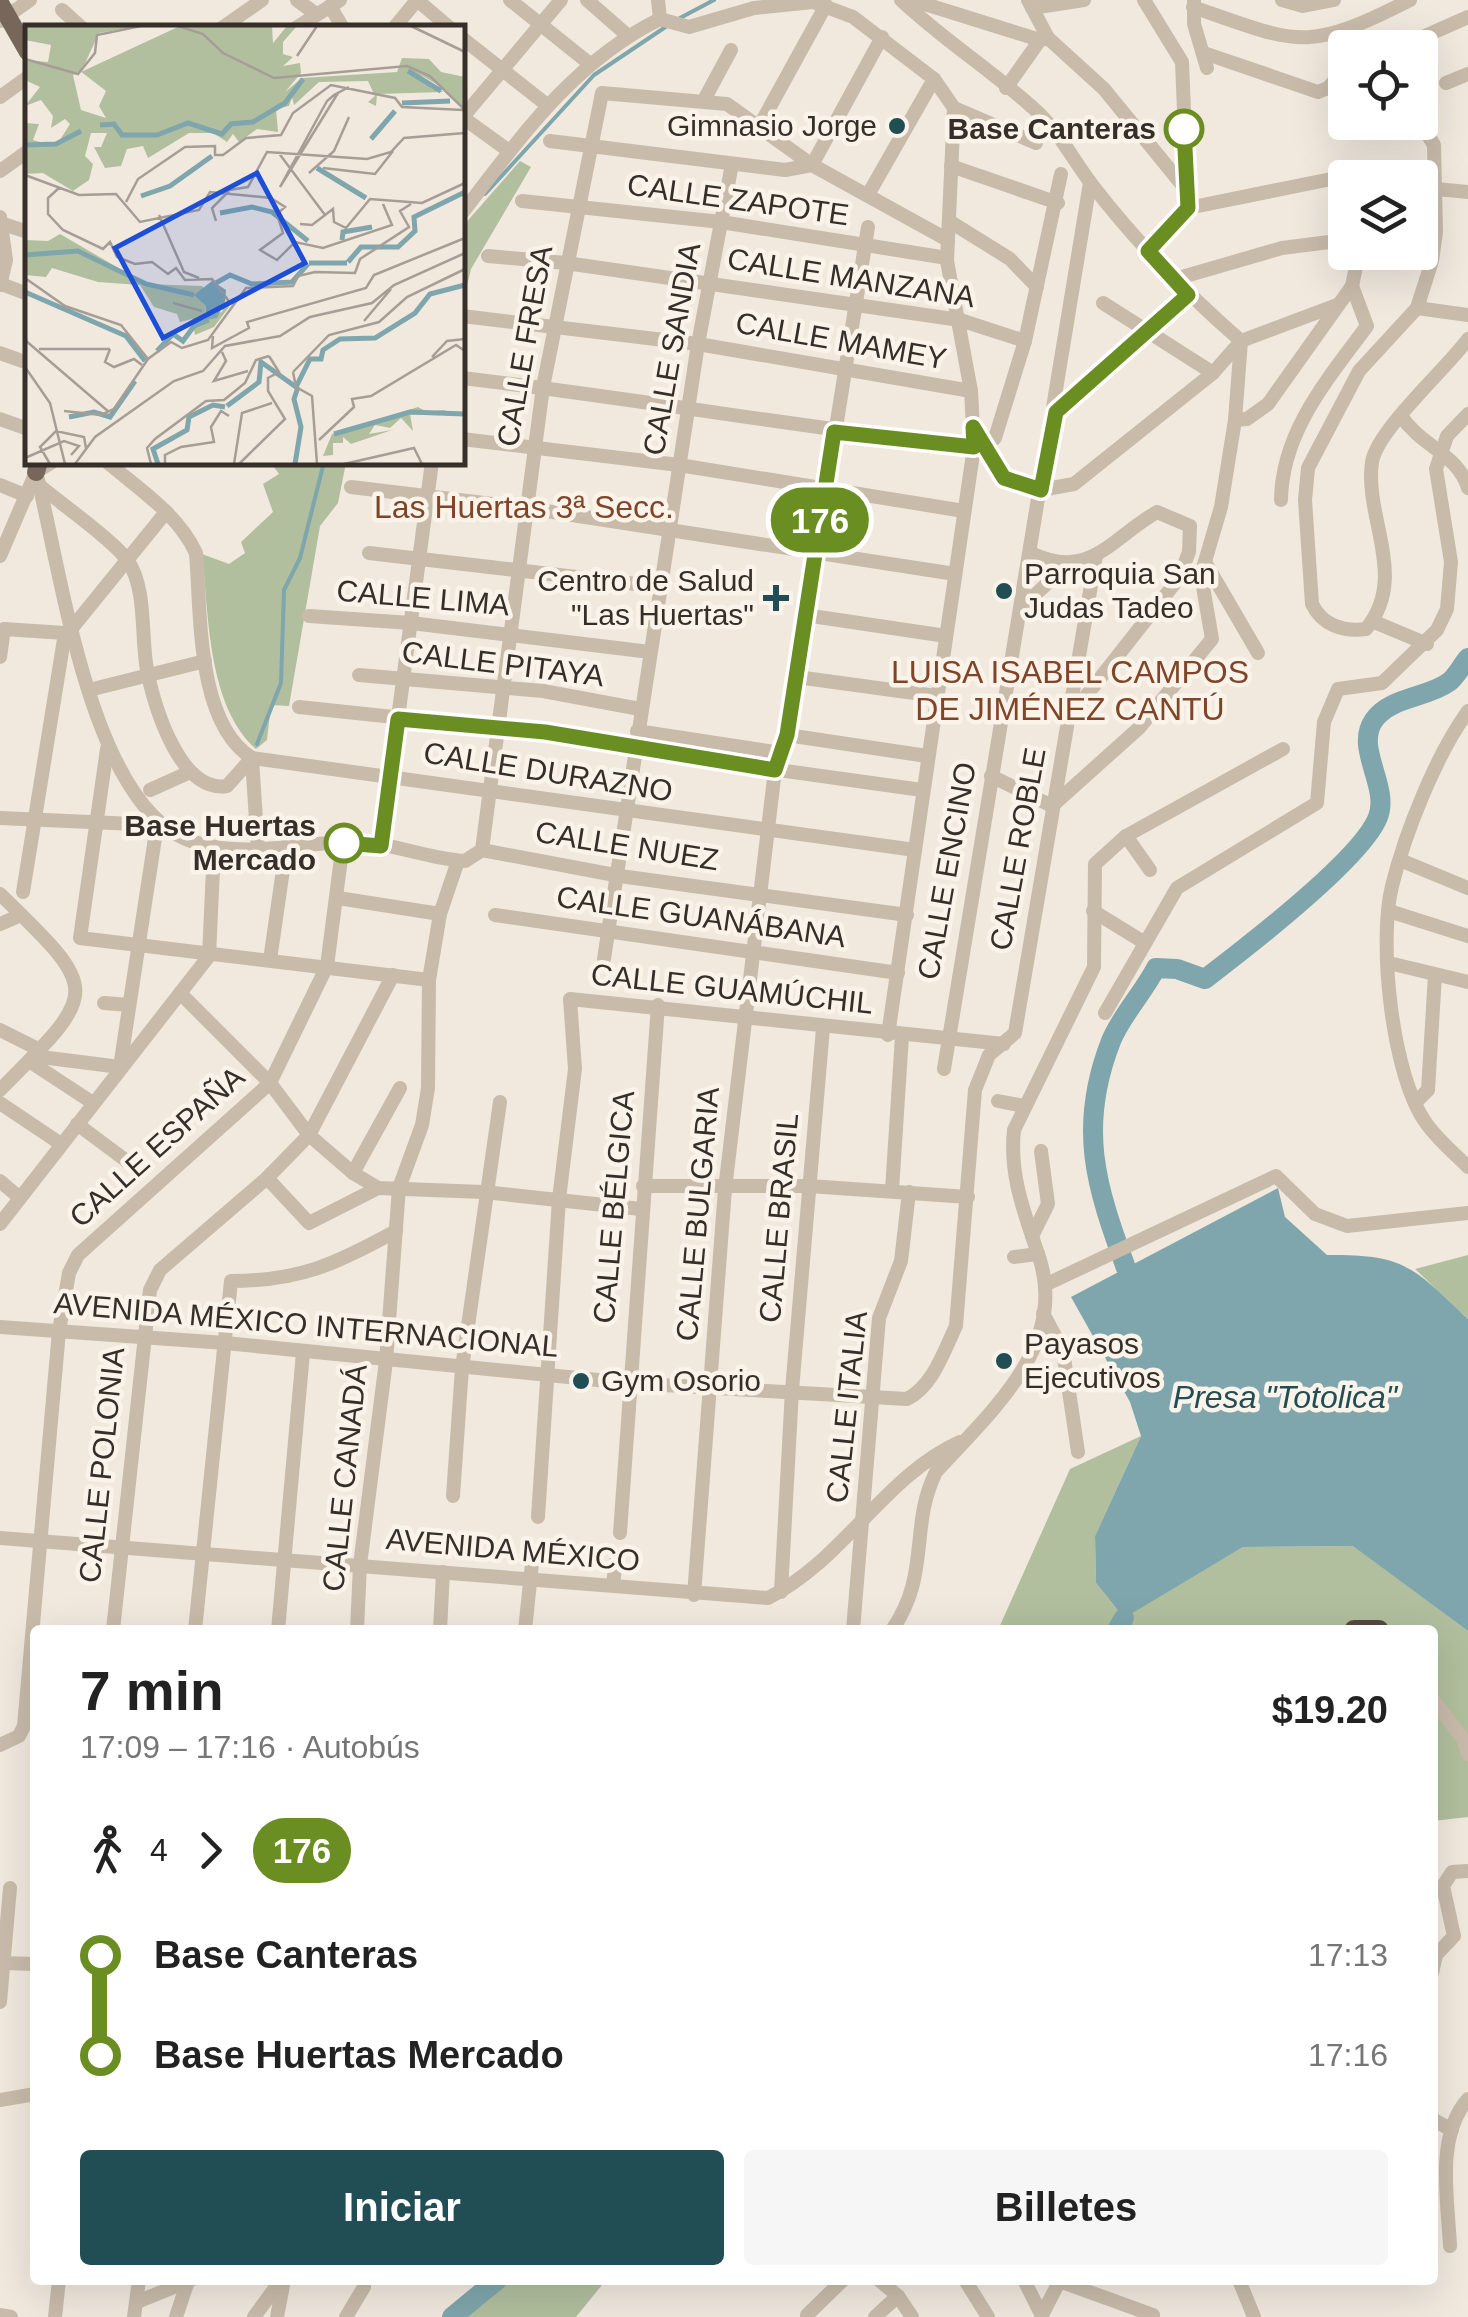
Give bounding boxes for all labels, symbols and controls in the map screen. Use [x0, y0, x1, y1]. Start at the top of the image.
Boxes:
inset map [25, 25, 465, 465]
map controls [1328, 30, 1438, 270]
button: locate [1328, 30, 1438, 140]
place label: Gimnasio Jorge [667, 109, 877, 142]
marker: Base Canteras [1165, 110, 1203, 148]
place label: Base Canteras [948, 112, 1156, 145]
marker: Gimnasio Jorge [886, 115, 908, 137]
button: layers [1328, 160, 1438, 270]
street label: CALLE ZAPOTE [625, 168, 851, 231]
street label: CALLE SANDIA [637, 240, 706, 458]
street label: CALLE MANZANA [725, 242, 977, 313]
street label: CALLE FRESA [491, 243, 558, 449]
street label: CALLE MAMEY [733, 306, 949, 375]
line badge: 176 [762, 488, 878, 552]
district label: Las Huertas 3ª Secc. [374, 489, 674, 525]
text: 176 [791, 501, 849, 540]
place label: Parroquia San Judas Tadeo [1024, 557, 1216, 624]
place label: Centro de Salud "Las Huertas" [537, 564, 754, 631]
street label: CALLE LIMA [335, 574, 511, 621]
marker: Parroquia San Judas Tadeo [993, 580, 1015, 602]
marker: Centro de Salud "Las Huertas" [763, 585, 789, 611]
street label: CALLE PITAYA [400, 635, 606, 692]
district label: LUISA ISABEL CAMPOS DE JIMÉNEZ CANTÚ [891, 654, 1249, 727]
street label: CALLE DURAZNO [421, 736, 675, 807]
street label: CALLE ROBLE [983, 745, 1052, 953]
street label: CALLE ENCINO [911, 760, 982, 982]
place label: Base Huertas Mercado [124, 809, 316, 876]
street label: CALLE NUEZ [533, 815, 721, 876]
marker: Base Huertas Mercado [325, 824, 363, 862]
street label: CALLE GUANÁBANA [554, 880, 848, 953]
street label: CALLE GUAMÚCHIL [589, 957, 875, 1020]
street label: CALLE ESPAÑA [63, 1060, 251, 1233]
street label: CALLE BULGARIA [670, 1085, 725, 1342]
street label: CALLE BÉLGICA [587, 1089, 640, 1325]
street label: CALLE BRASIL [753, 1112, 804, 1324]
street label: AVENIDA MÉXICO INTERNACIONAL [52, 1286, 560, 1363]
street label: CALLE ITALIA [820, 1309, 873, 1505]
place label: Payasos Ejecutivos [1024, 1327, 1161, 1394]
street label: CALLE POLONIA [73, 1345, 130, 1584]
marker: Payasos Ejecutivos [993, 1350, 1015, 1372]
street label: CALLE CANADÁ [316, 1363, 373, 1593]
place label: Gym Osorio [601, 1364, 761, 1397]
marker: Gym Osorio [570, 1370, 592, 1392]
water label: Presa "Totolica" [1173, 1379, 1399, 1415]
street label: AVENIDA MÉXICO [385, 1522, 641, 1577]
text: 7 min [80, 1660, 224, 1722]
text: $19.20 [1272, 1689, 1388, 1731]
text: 17:09 – 17:16 · Autobús [80, 1729, 420, 1765]
icon: walk [80, 1823, 135, 1878]
icon: forward [183, 1823, 238, 1878]
text: 176 [273, 1831, 331, 1870]
text: 4 [150, 1832, 168, 1868]
text: Base Canteras [154, 1934, 418, 1976]
text: 17:13 [1308, 1937, 1388, 1973]
text: Base Huertas Mercado [154, 2034, 564, 2076]
text: 17:16 [1308, 2037, 1388, 2073]
button: Iniciar [80, 2150, 724, 2265]
button: Billetes [744, 2150, 1388, 2265]

